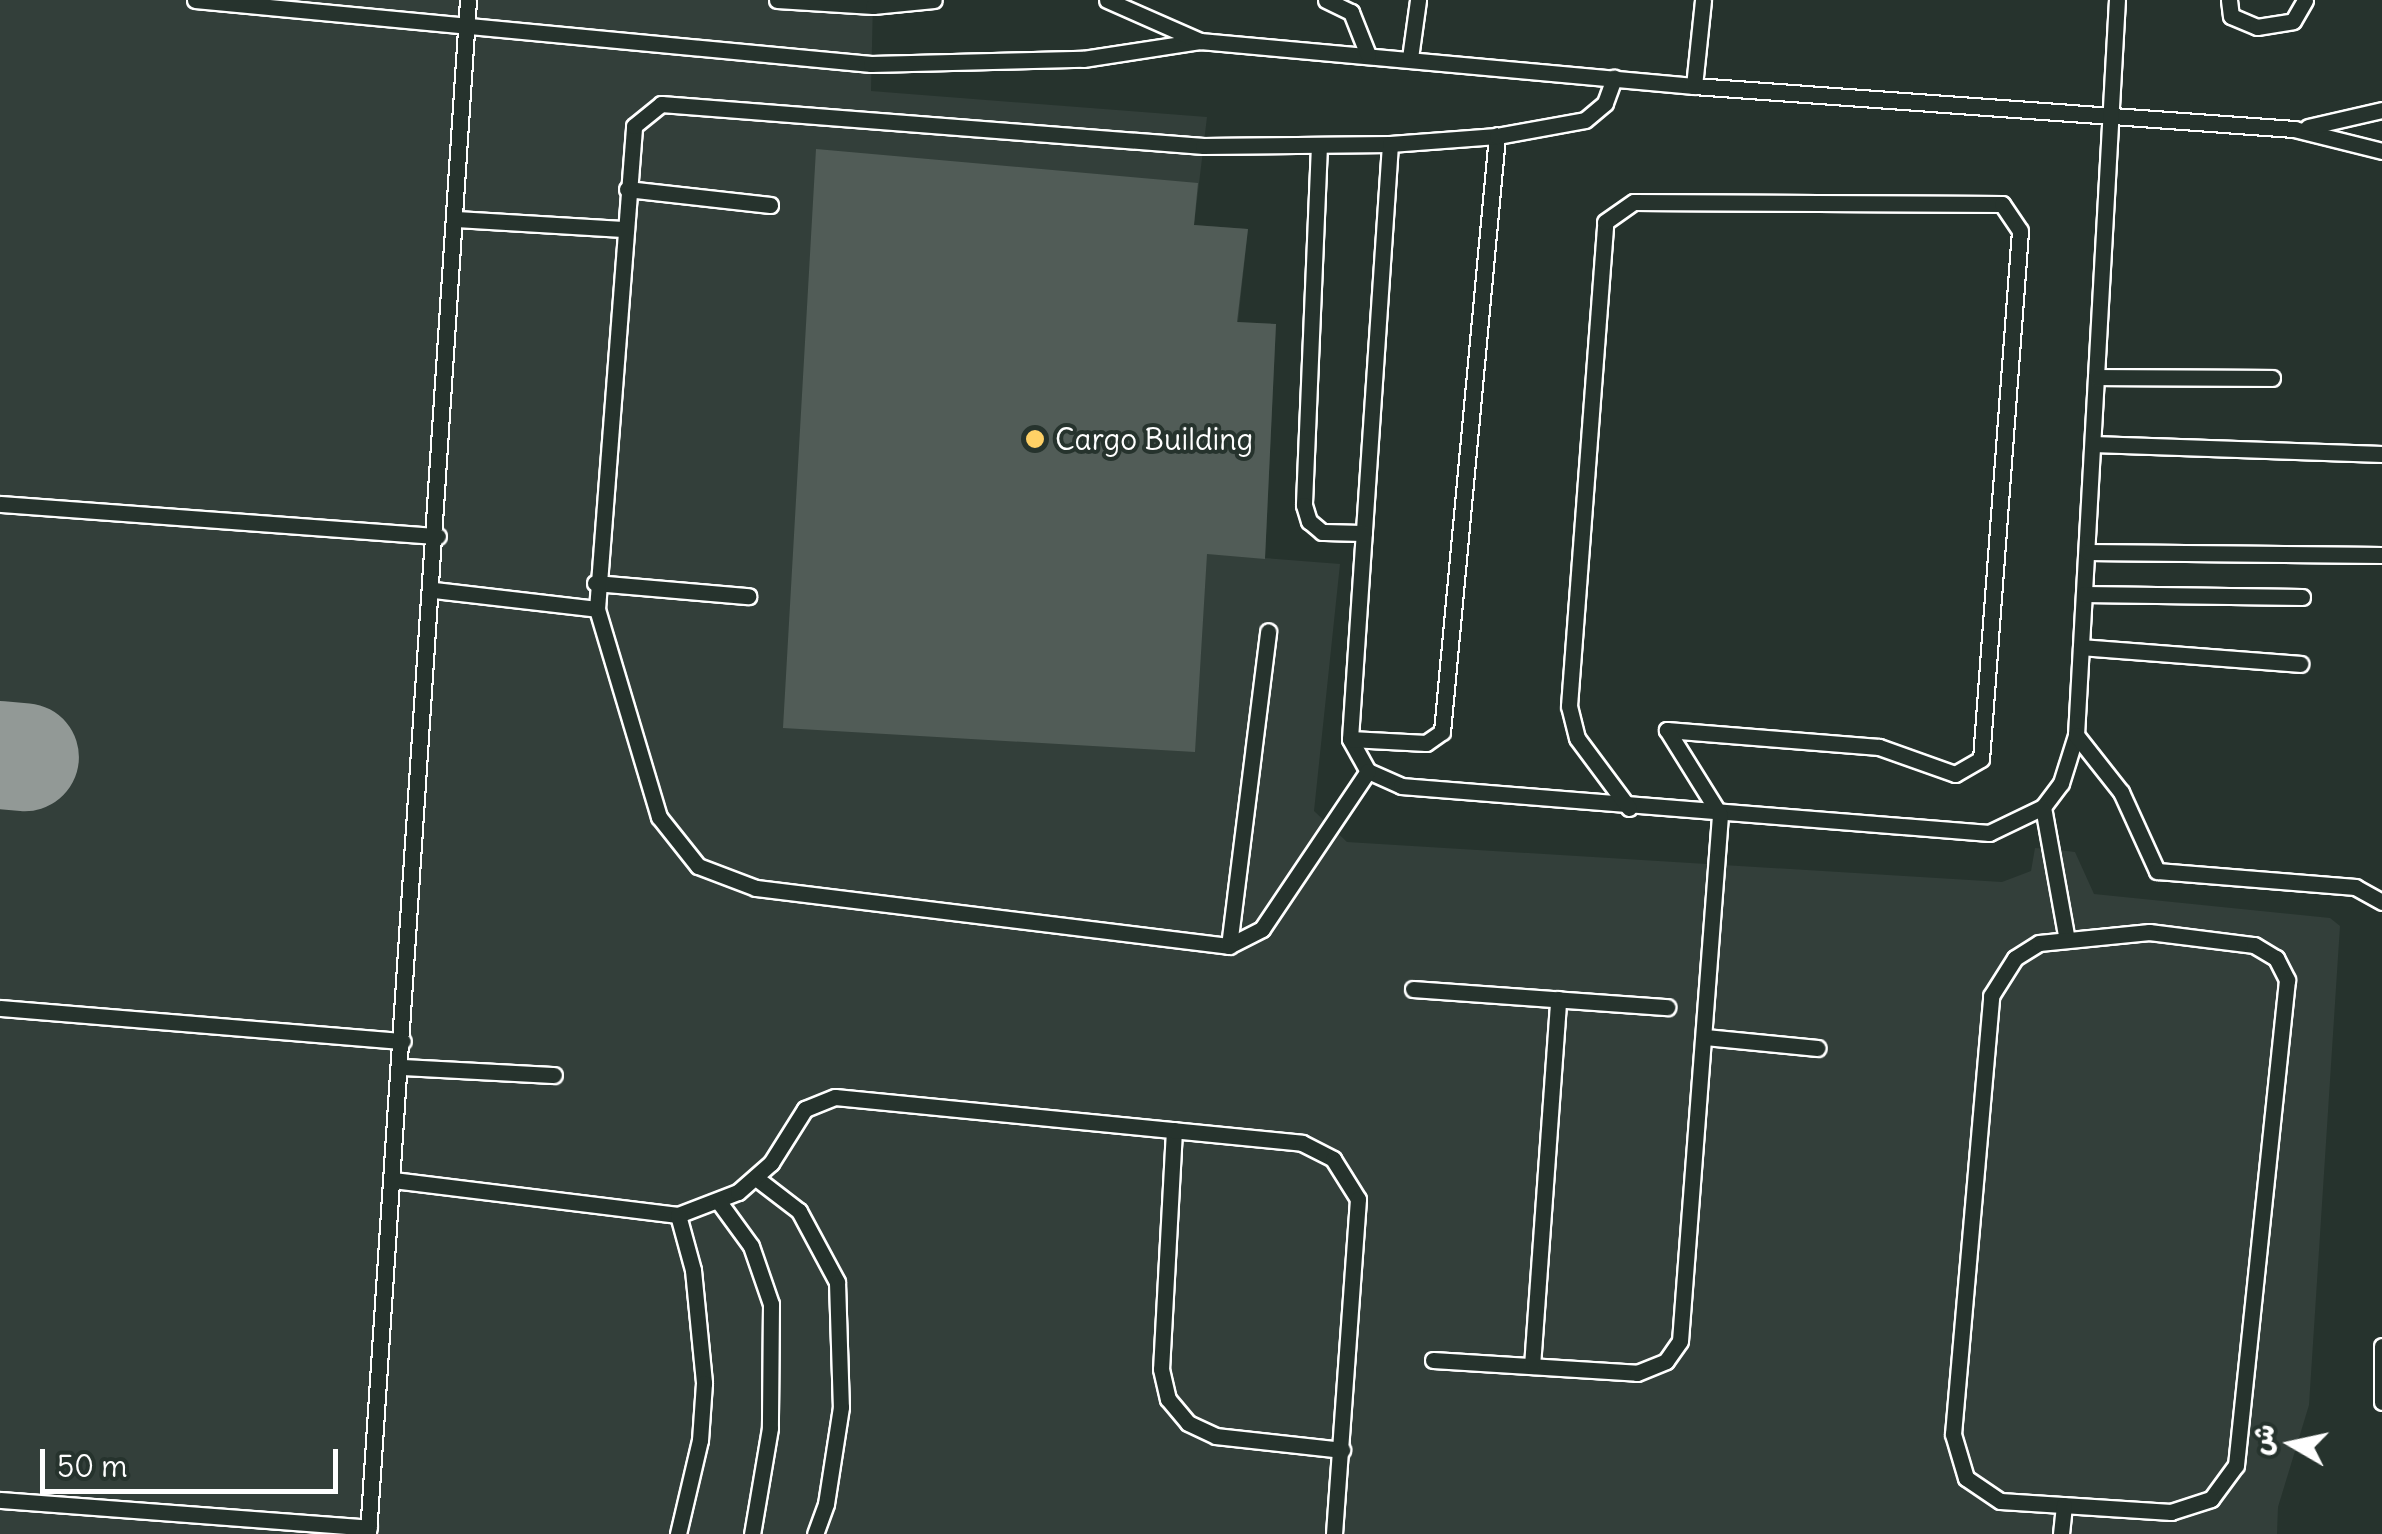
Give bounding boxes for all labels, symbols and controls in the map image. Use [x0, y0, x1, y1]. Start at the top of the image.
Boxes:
place label: Cargo Building [1055, 421, 1253, 457]
marker: Cargo Building [1024, 428, 1046, 450]
north arrow [2242, 1394, 2342, 1494]
text: ش [2242, 1421, 2283, 1457]
scale bar [45, 1429, 342, 1491]
text: 50 m [57, 1447, 127, 1485]

